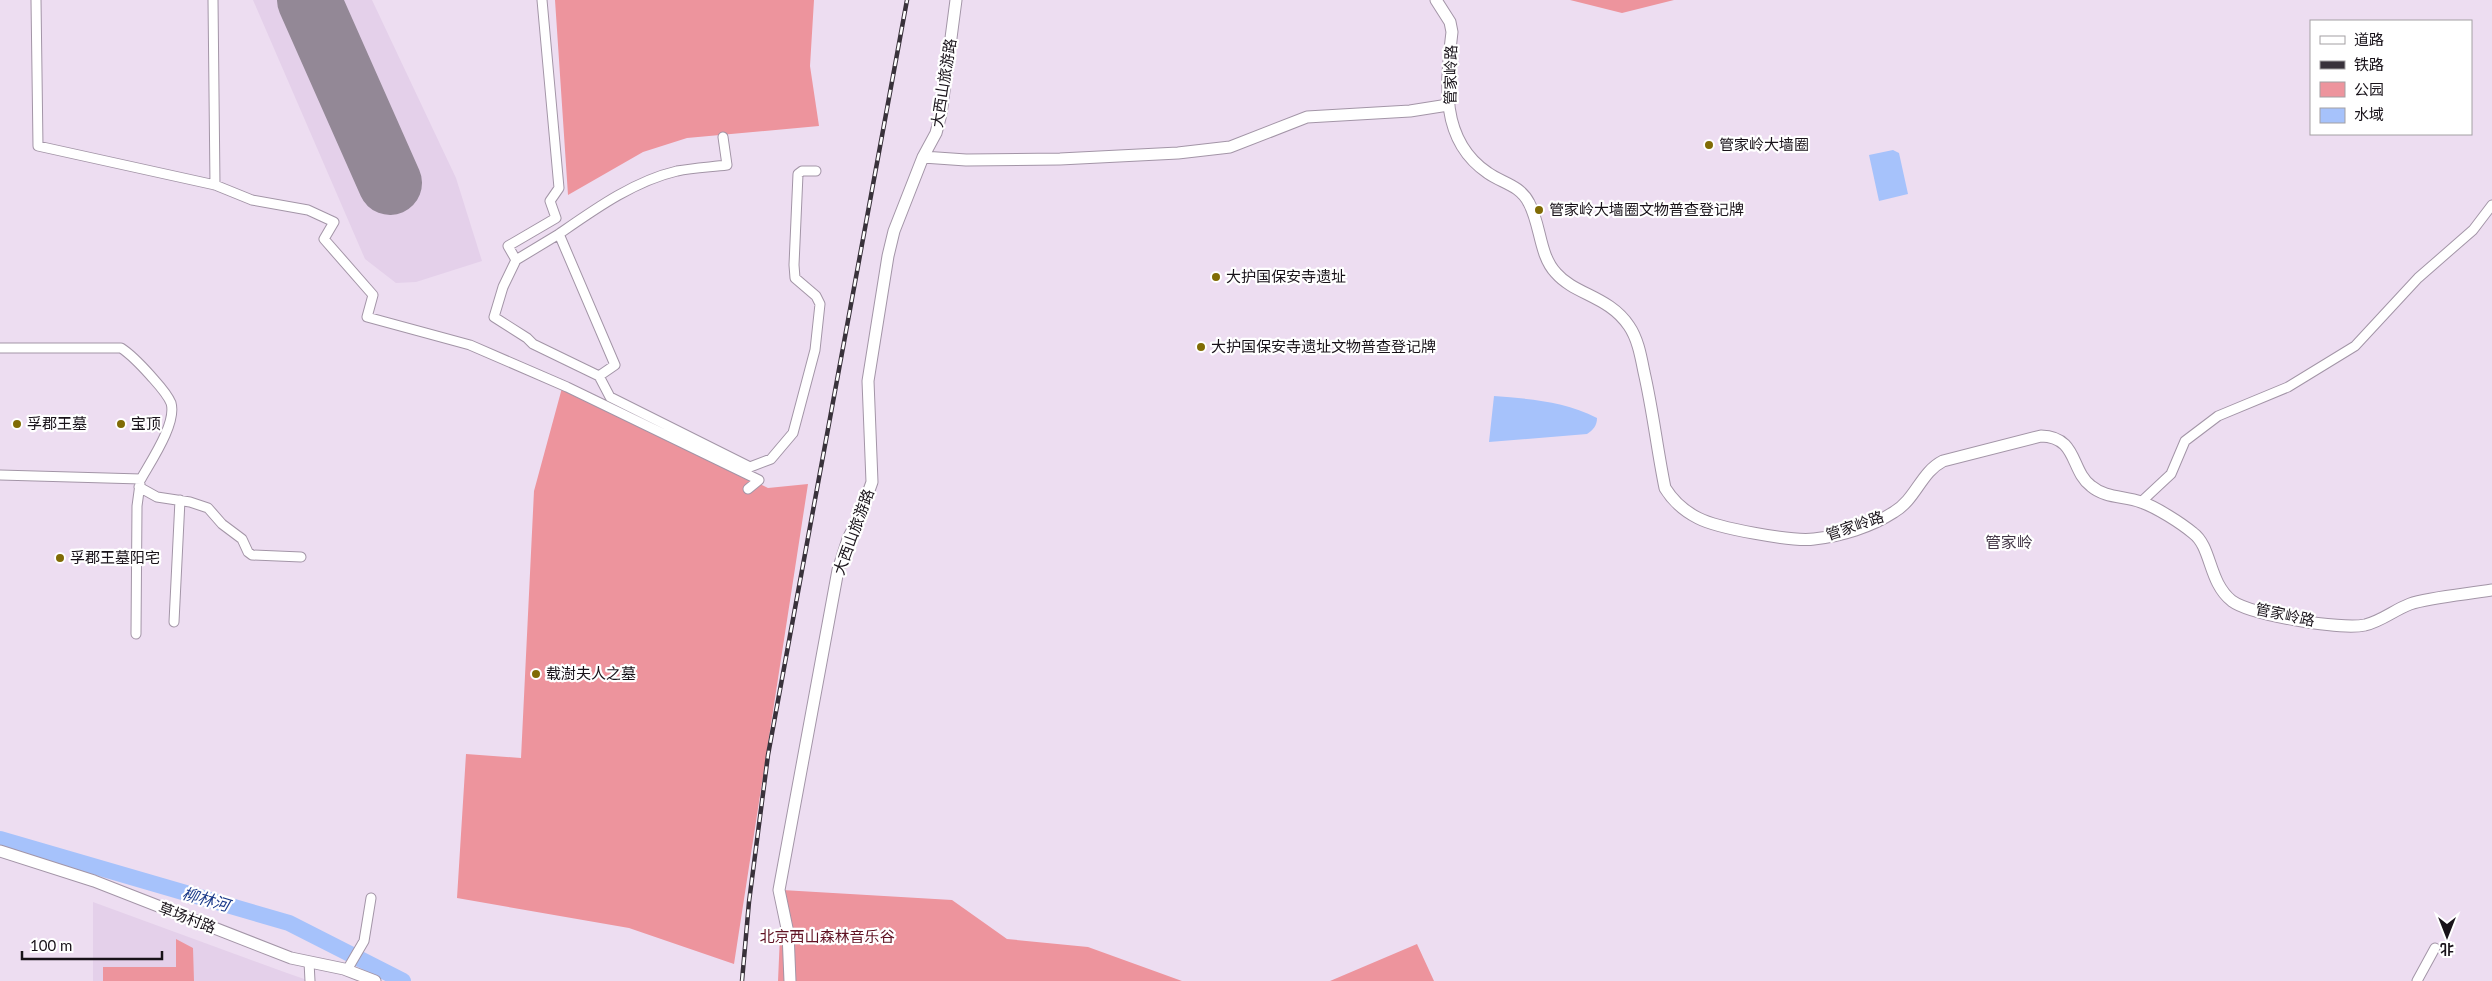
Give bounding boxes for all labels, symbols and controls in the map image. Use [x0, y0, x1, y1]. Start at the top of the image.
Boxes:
legend [2310, 20, 2472, 135]
text: 道路 [2354, 30, 2384, 48]
street label: 大西山旅游路 [927, 37, 959, 129]
street label: 管家岭路 [1440, 45, 1460, 105]
text: 铁路 [2354, 55, 2384, 73]
text: 公园 [2354, 80, 2384, 98]
text: 水域 [2354, 105, 2384, 123]
place label: 管家岭大墙圈 [1719, 135, 1809, 153]
marker: 管家岭大墙圈 [1703, 139, 1715, 151]
place label: 管家岭大墙圈文物普查登记牌 [1549, 200, 1744, 218]
marker: 管家岭大墙圈文物普查登记牌 [1533, 204, 1545, 216]
place label: 大护国保安寺遗址 [1226, 267, 1346, 285]
marker: 大护国保安寺遗址 [1210, 271, 1222, 283]
place label: 大护国保安寺遗址文物普查登记牌 [1211, 337, 1436, 355]
marker: 大护国保安寺遗址文物普查登记牌 [1195, 341, 1207, 353]
place label: 孚郡王墓 [27, 414, 87, 432]
place label: 宝顶 [131, 414, 161, 432]
marker: 孚郡王墓 [11, 418, 23, 430]
marker: 宝顶 [115, 418, 127, 430]
street label: 大西山旅游路 [829, 486, 877, 577]
street label: 管家岭路 [1823, 507, 1886, 543]
district label: 管家岭 [1985, 532, 2033, 551]
place label: 孚郡王墓阳宅 [70, 548, 160, 566]
marker: 孚郡王墓阳宅 [54, 552, 66, 564]
street label: 管家岭路 [2254, 599, 2316, 629]
place label: 载澍夫人之墓 [546, 664, 636, 682]
marker: 载澍夫人之墓 [530, 668, 542, 680]
water label: 柳林河 [180, 883, 235, 915]
street label: 草场村路 [156, 898, 219, 936]
north arrow [2422, 911, 2472, 961]
park label: 北京西山森林音乐谷 [759, 927, 895, 945]
scale bar [22, 928, 162, 960]
text: 100 m [30, 936, 72, 954]
text: 北 [2440, 941, 2454, 958]

